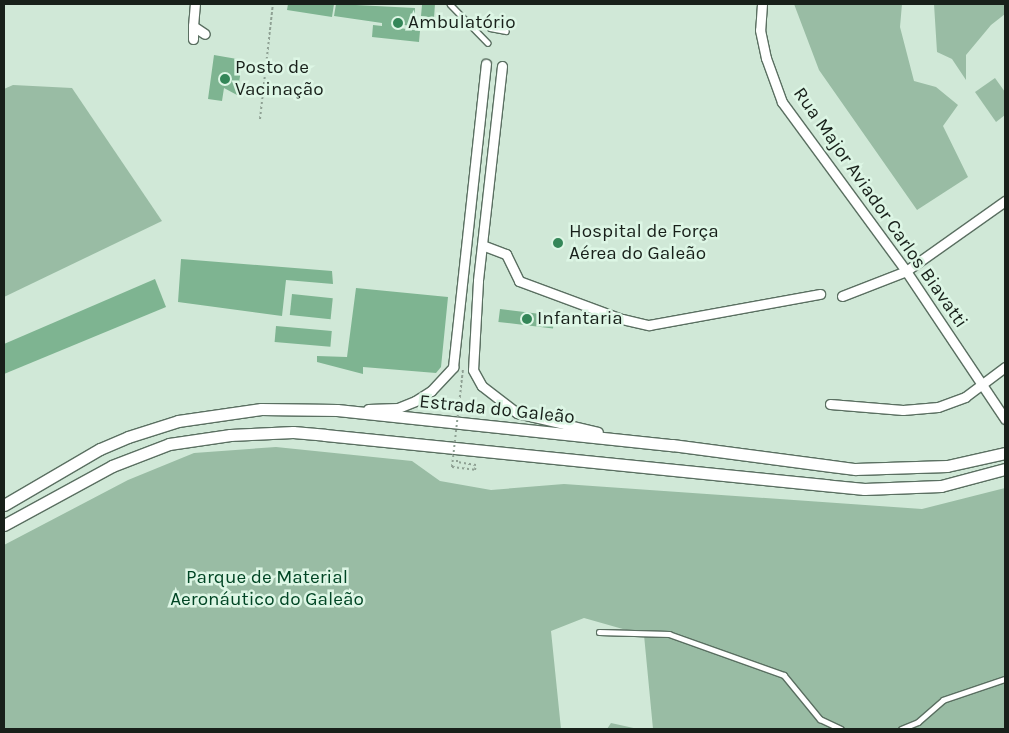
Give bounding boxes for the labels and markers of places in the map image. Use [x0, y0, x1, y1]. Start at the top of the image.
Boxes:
place label: Ambulatório [408, 12, 516, 34]
marker: Ambulatório [392, 17, 404, 29]
place label: Posto de Vacinação [235, 57, 324, 101]
marker: Posto de Vacinação [219, 73, 231, 85]
place label: Hospital de Força Aérea do Galeão [569, 221, 719, 265]
marker: Hospital de Força Aérea do Galeão [551, 236, 565, 250]
place label: Infantaria [537, 308, 623, 330]
marker: Infantaria [521, 313, 533, 325]

